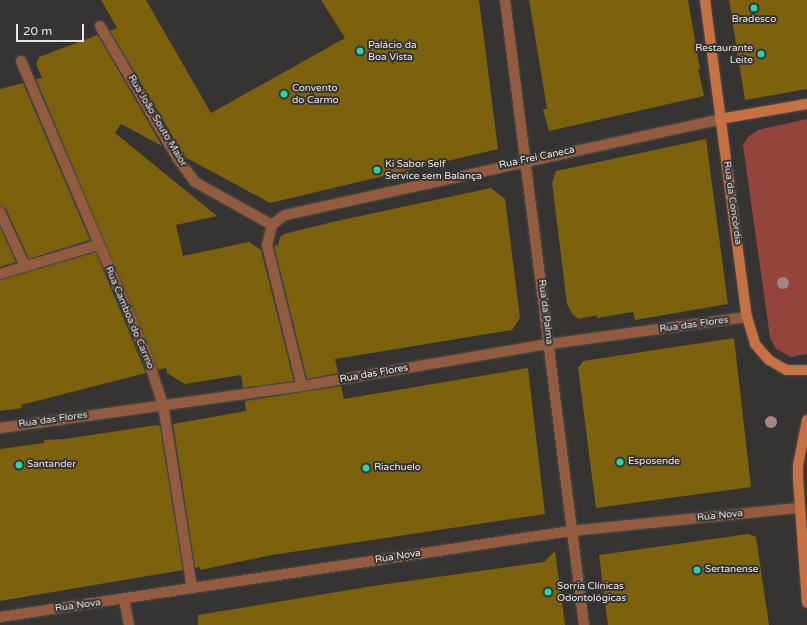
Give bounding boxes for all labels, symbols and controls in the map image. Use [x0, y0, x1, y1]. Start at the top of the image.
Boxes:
marker: Bradesco [749, 3, 759, 13]
place label: Bradesco [732, 14, 776, 26]
scale bar [18, 16, 86, 42]
text: 20 m [23, 24, 52, 38]
place label: Palácio da Boa Vista [368, 39, 417, 62]
place label: Restaurante Leite [695, 42, 753, 66]
marker: Palácio da Boa Vista [355, 46, 365, 56]
marker: Restaurante Leite [756, 49, 766, 59]
street label: Rua João Souto Maior [125, 73, 189, 169]
place label: Convento do Carmo [292, 82, 339, 106]
marker: Convento do Carmo [279, 89, 289, 99]
street label: Rua Frei Caneca [498, 144, 576, 172]
place label: Ki Sabor Self Service sem Balança [385, 158, 482, 182]
street label: Rua da Concórdia [720, 160, 744, 246]
marker: Ki Sabor Self Service sem Balança [372, 165, 382, 175]
street label: Rua Camboa do Carmo [102, 265, 156, 371]
street label: Rua da Palma [535, 279, 555, 345]
street label: Rua das Flores [659, 314, 729, 336]
street label: Rua das Flores [339, 362, 409, 386]
street label: Rua das Flores [18, 409, 88, 431]
place label: Esposende [628, 456, 680, 468]
marker: Esposende [615, 457, 625, 467]
place label: Santander [27, 459, 76, 471]
marker: Santander [14, 460, 24, 470]
place label: Riachuelo [374, 462, 421, 474]
marker: Riachuelo [361, 463, 371, 473]
street label: Rua Nova [696, 508, 744, 524]
street label: Rua Nova [374, 547, 422, 567]
place label: Sertanense [705, 564, 758, 576]
marker: Sertanense [692, 565, 702, 575]
place label: Sorria Clínicas Odontológicas [557, 580, 626, 604]
marker: Sorria Clínicas Odontológicas [542, 586, 554, 598]
street label: Rua Nova [54, 597, 102, 615]

